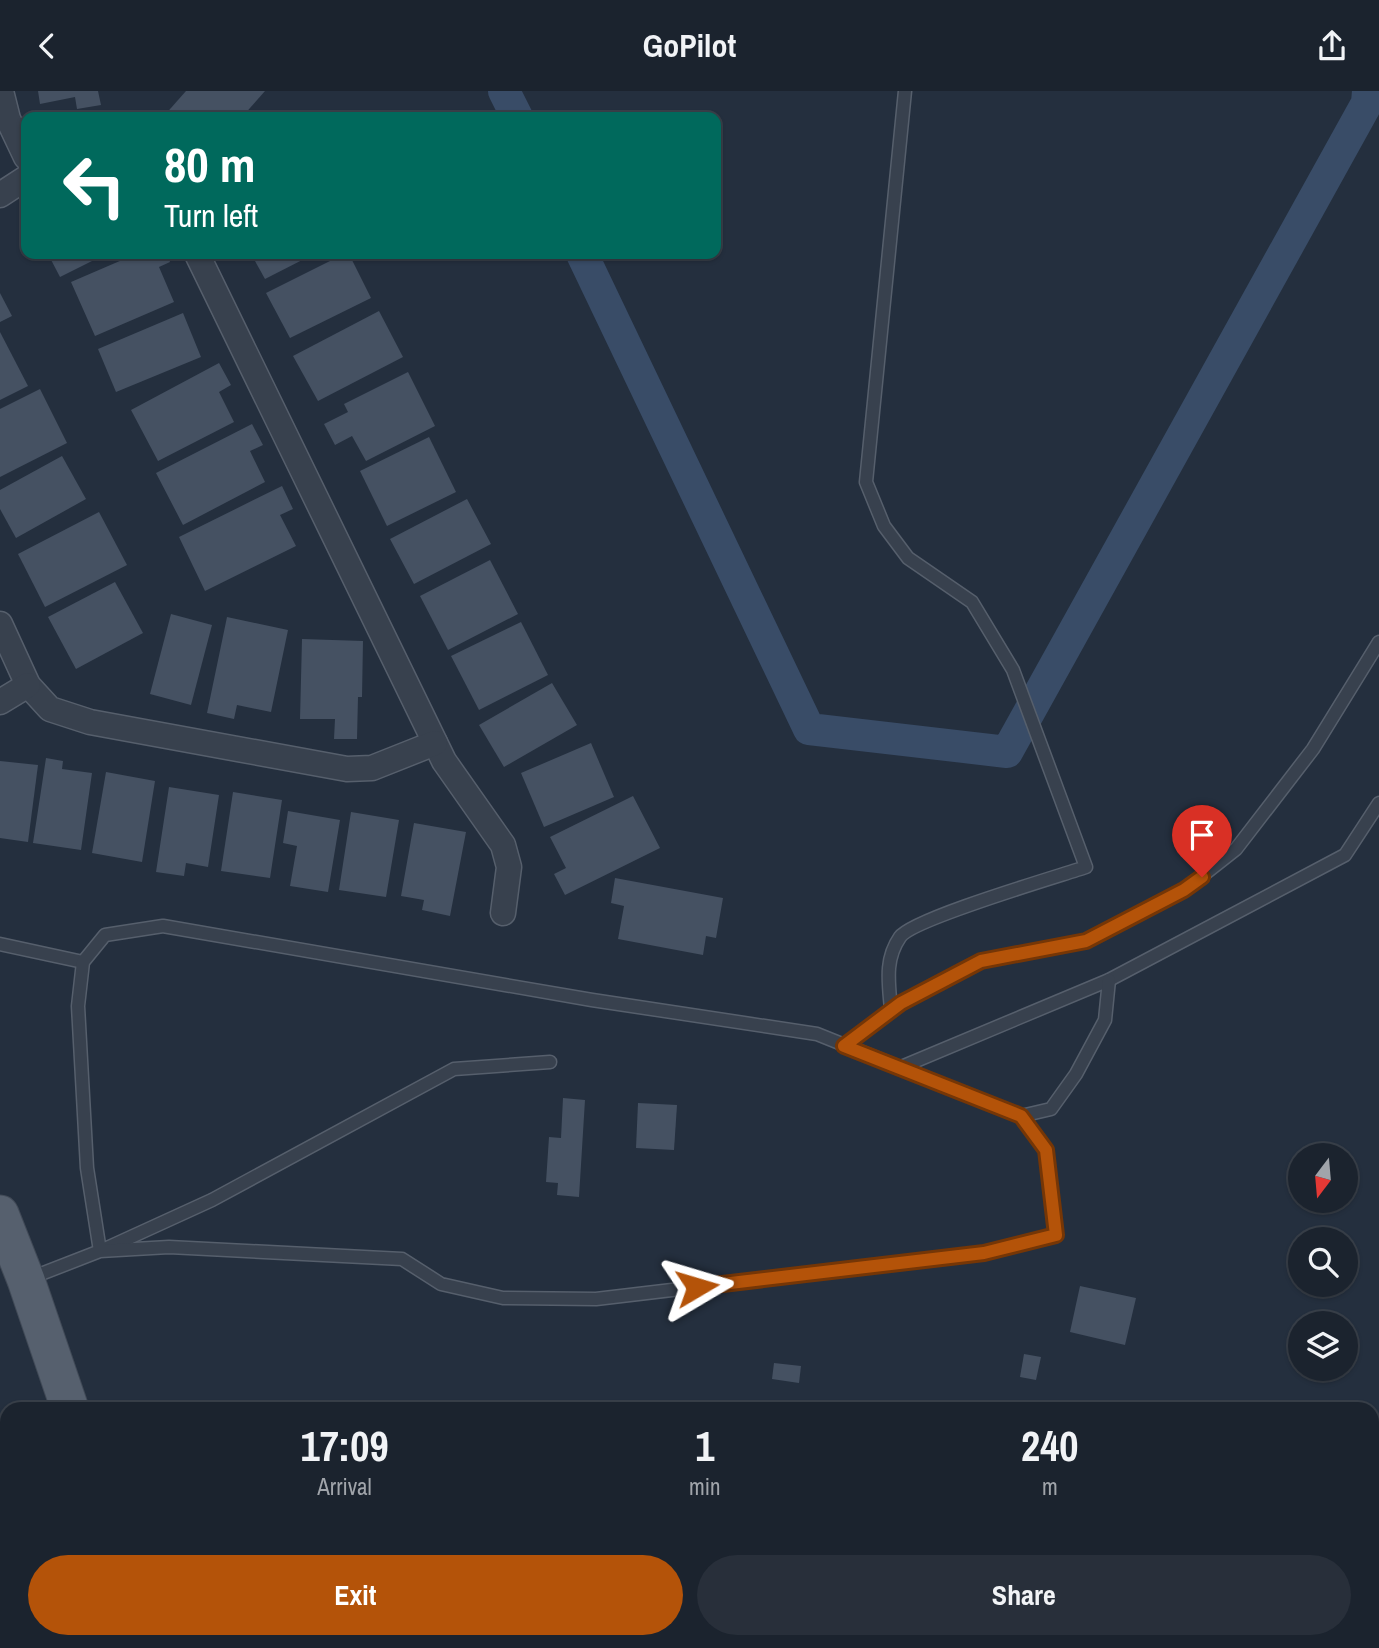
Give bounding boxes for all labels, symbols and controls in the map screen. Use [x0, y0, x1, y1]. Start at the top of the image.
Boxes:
text: GoPilot [643, 24, 736, 67]
icon: back [28, 27, 66, 65]
icon: share [1313, 27, 1351, 65]
text: 80 m [164, 131, 256, 197]
icon: left [49, 140, 140, 231]
text: Turn left [164, 194, 258, 237]
pin [1172, 805, 1232, 877]
icon: arrive [1183, 816, 1221, 854]
north arrow [1288, 1143, 1358, 1213]
map controls [1288, 1143, 1358, 1381]
button: search [1288, 1227, 1358, 1297]
position arrow [660, 1250, 734, 1324]
button: layers [1288, 1311, 1358, 1381]
text: 17:09 [301, 1418, 389, 1474]
text: 1 [695, 1418, 714, 1474]
text: 240 [1021, 1418, 1079, 1474]
text: Arrival [317, 1471, 372, 1502]
text: min [689, 1471, 721, 1502]
text: m [1042, 1471, 1058, 1502]
button: Exit [28, 1555, 683, 1635]
button: Share [697, 1555, 1351, 1635]

